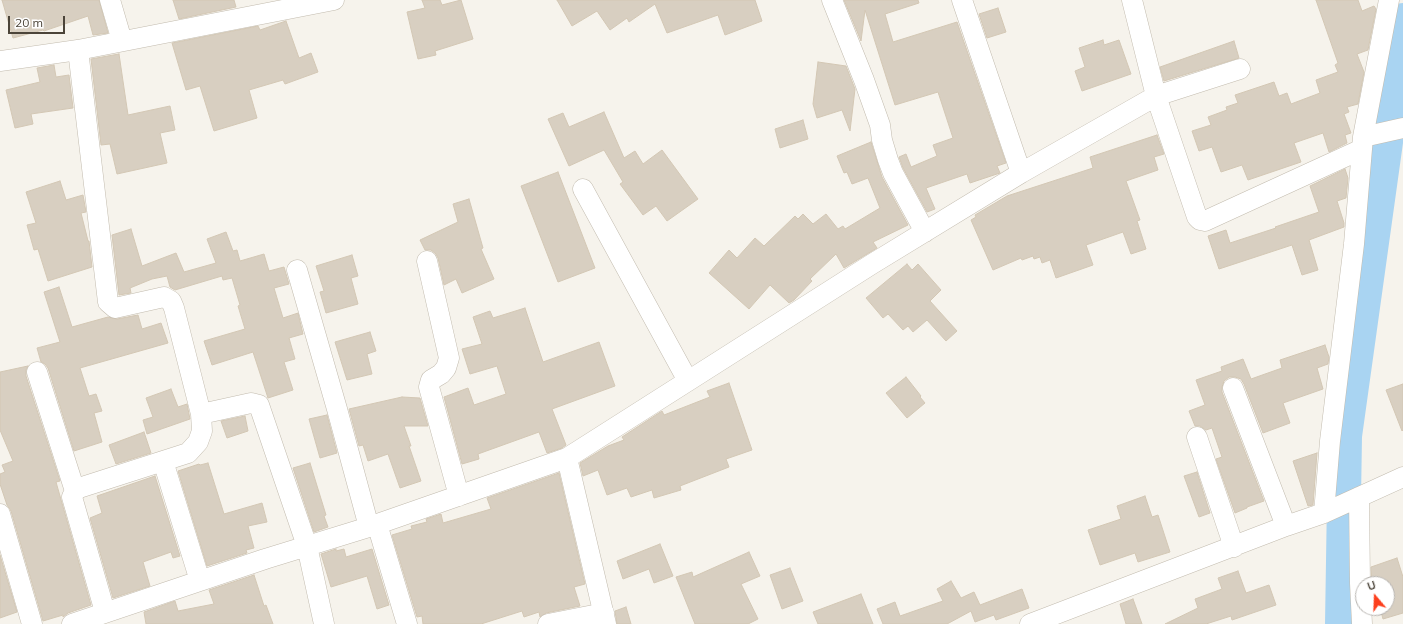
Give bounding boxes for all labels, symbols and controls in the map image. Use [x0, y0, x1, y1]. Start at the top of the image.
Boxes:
scale bar [10, 8, 67, 34]
text: 20 m [15, 15, 43, 30]
north arrow [1355, 576, 1395, 616]
text: U [1365, 578, 1378, 594]

